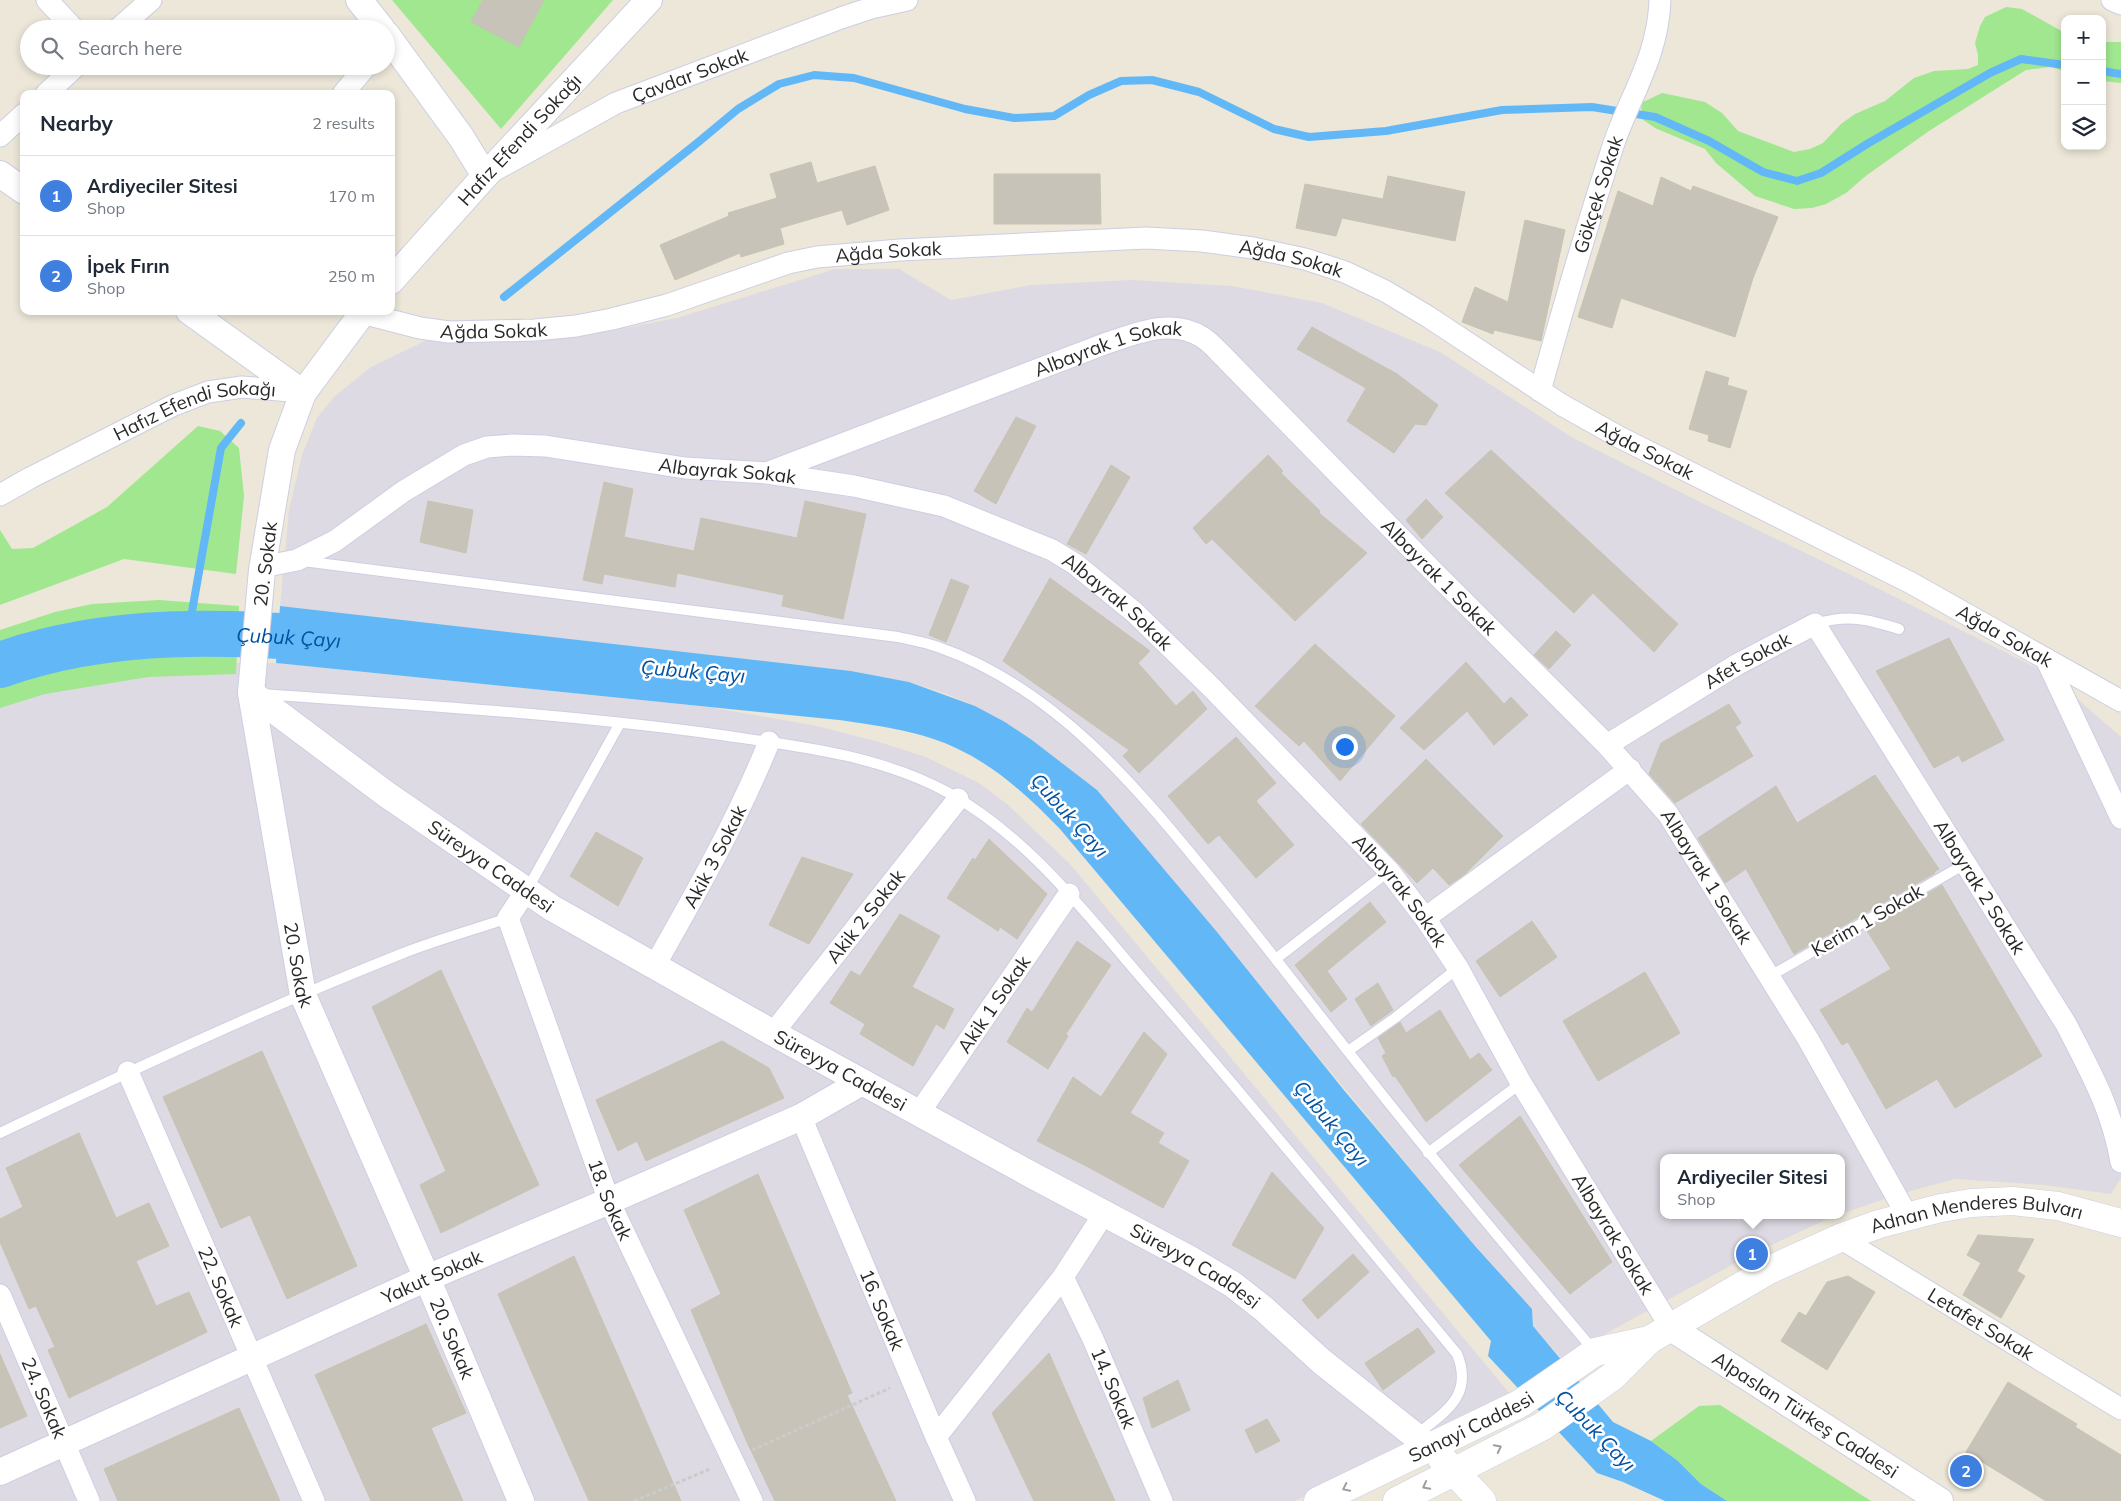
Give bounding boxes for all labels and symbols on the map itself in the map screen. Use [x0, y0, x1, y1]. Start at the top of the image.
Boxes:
street label: Çavdar Sokak [628, 42, 751, 108]
street label: Hafız Efendi Sokağı [452, 69, 586, 210]
street label: Gökçek Sokak [1568, 132, 1628, 256]
street label: Ağda Sokak [1237, 234, 1347, 283]
street label: Ağda Sokak [834, 236, 942, 267]
street label: Albayrak 1 Sokak [1031, 316, 1184, 382]
street label: Ağda Sokak [439, 317, 548, 345]
street label: Hafız Efendi Sokağı [109, 375, 277, 446]
street label: Ağda Sokak [1592, 415, 1698, 485]
street label: Albayrak Sokak [657, 452, 798, 489]
street label: Albayrak 1 Sokak [1376, 514, 1502, 640]
street label: 20. Sokak [248, 520, 282, 608]
street label: Albayrak Sokak [1058, 547, 1178, 655]
street label: Ağda Sokak [1952, 599, 2057, 672]
water label: Çubuk Çayı [236, 621, 342, 652]
street label: Afet Sokak [1700, 627, 1795, 694]
water label: Çubuk Çayı [640, 654, 746, 688]
your location [1332, 734, 1358, 760]
water label: Çubuk Çayı [1026, 768, 1114, 862]
street label: Akik 3 Sokak [678, 801, 751, 912]
street label: Albayrak 1 Sokak [1656, 804, 1758, 948]
street label: Süreyya Caddesi [423, 814, 559, 918]
street label: Albayrak 2 Sokak [1929, 815, 2031, 959]
street label: Albayrak Sokak [1348, 829, 1453, 951]
street label: Akik 2 Sokak [821, 864, 910, 968]
street label: Kerim 1 Sokak [1807, 878, 1927, 962]
street label: 20. Sokak [279, 921, 319, 1011]
street label: Akik 1 Sokak [952, 951, 1036, 1058]
street label: Süreyya Caddesi [770, 1024, 911, 1116]
water label: Çubuk Çayı [1289, 1075, 1375, 1171]
street label: 18. Sokak [583, 1156, 638, 1244]
street label: Albayrak Sokak [1567, 1169, 1660, 1299]
street label: Adnan Menderes Bulvarı [1867, 1189, 2086, 1238]
street label: Süreyya Caddesi [1126, 1217, 1265, 1314]
pin: 1 [1736, 1235, 1768, 1273]
street label: 22. Sokak [193, 1243, 249, 1331]
street label: Yakut Sokak [377, 1244, 486, 1310]
street label: 16. Sokak [855, 1265, 910, 1354]
street label: Letafet Sokak [1923, 1282, 2039, 1365]
street label: 20. Sokak [425, 1294, 480, 1383]
street label: 14. Sokak [1086, 1344, 1142, 1432]
street label: Alpaslan Türkeş Caddesi [1708, 1346, 1903, 1483]
street label: 24. Sokak [16, 1354, 73, 1442]
water label: Çubuk Çayı [1551, 1384, 1641, 1476]
street label: Sanayi Caddesi [1404, 1386, 1538, 1468]
one-way arrow [1493, 1444, 1502, 1454]
pin: 2 [1950, 1452, 1982, 1490]
one-way arrow [1422, 1480, 1431, 1490]
one-way arrow [1342, 1481, 1351, 1492]

